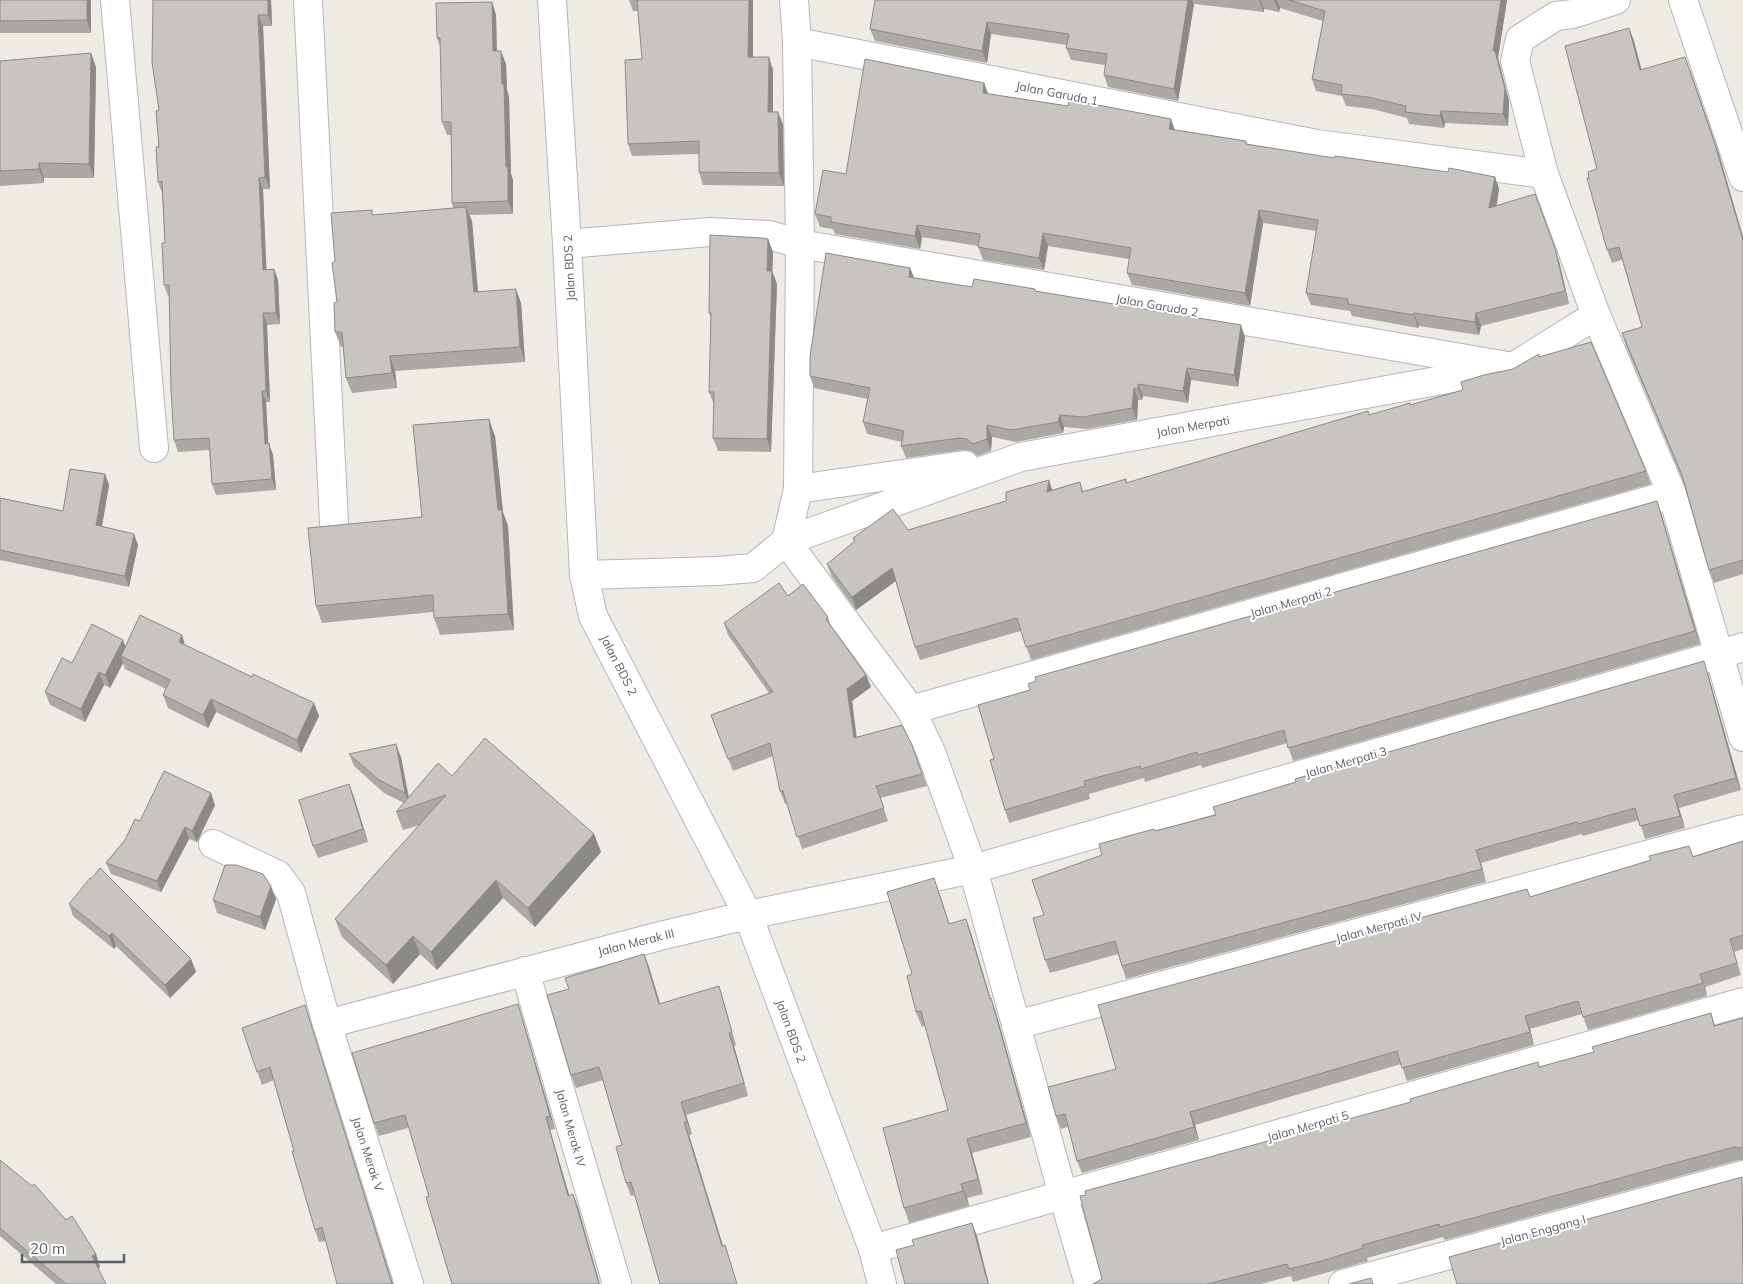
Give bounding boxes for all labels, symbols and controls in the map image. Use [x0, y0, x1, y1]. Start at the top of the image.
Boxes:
street label: Jalan Garuda 1 [1015, 78, 1099, 108]
street label: Jalan BDS 2 [560, 234, 578, 302]
street label: Jalan Garuda 2 [1115, 290, 1199, 320]
street label: Jalan Merpati [1155, 412, 1231, 440]
street label: Jalan Merpati 2 [1248, 583, 1334, 621]
street label: Jalan BDS 2 [597, 632, 641, 698]
street label: Jalan Merpati 3 [1303, 743, 1389, 781]
street label: Jalan Merpati IV [1334, 908, 1424, 946]
street label: Jalan Merak III [596, 925, 676, 959]
street label: Jalan BDS 2 [773, 997, 809, 1065]
street label: Jalan Merak IV [553, 1087, 589, 1169]
street label: Jalan Merpati 5 [1265, 1107, 1351, 1145]
street label: Jalan Merak V [349, 1115, 387, 1194]
street label: Jalan Enggang I [1499, 1211, 1587, 1249]
scale bar [22, 1232, 125, 1264]
text: 20 m [30, 1239, 65, 1258]

